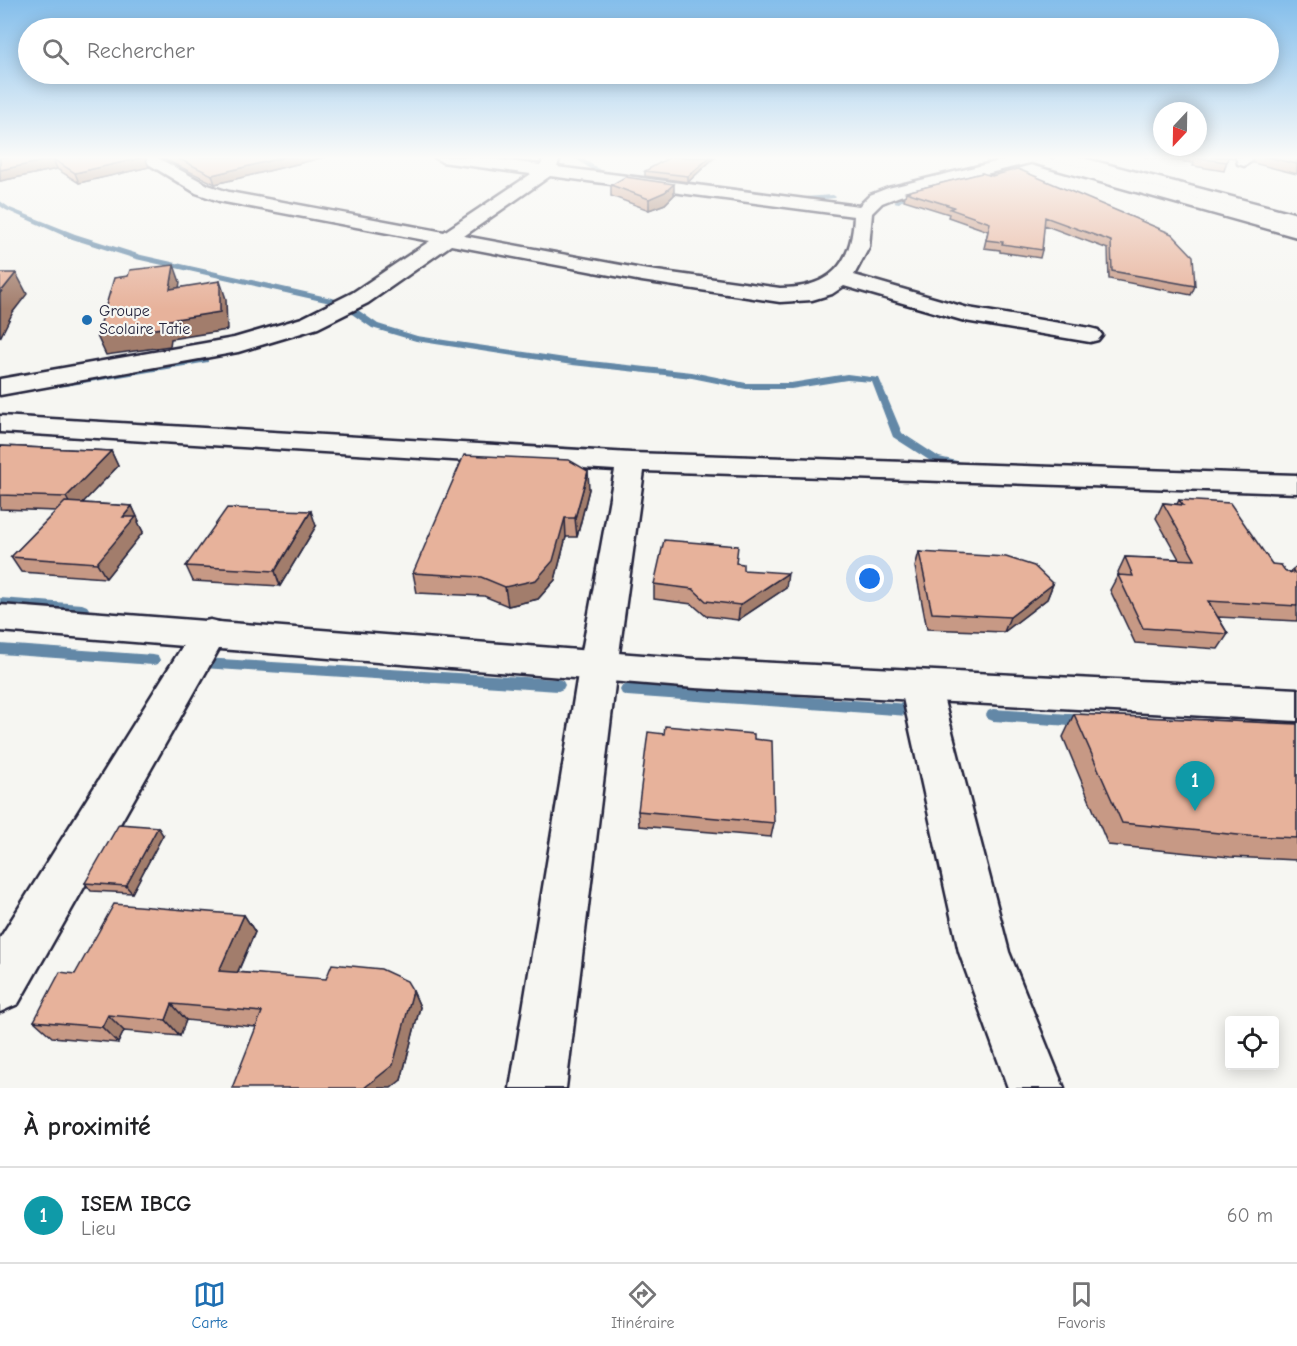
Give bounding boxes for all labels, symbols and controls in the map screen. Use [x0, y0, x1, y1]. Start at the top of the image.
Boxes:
search box [18, 18, 1279, 84]
icon: search [39, 35, 72, 68]
text: Rechercher [87, 38, 195, 64]
north arrow [1153, 102, 1207, 156]
place label: Groupe Scolaire Tatie [99, 302, 190, 338]
marker: Groupe Scolaire Tatie [80, 313, 94, 327]
your location [855, 564, 884, 593]
pin: 1 [1176, 762, 1214, 811]
map controls [1225, 1016, 1279, 1070]
button: locate [1225, 1016, 1279, 1070]
text: À proximité [24, 1112, 151, 1142]
text: ISEM IBCG [81, 1191, 192, 1217]
text: 1 [40, 1204, 47, 1227]
text: 60 m [1227, 1204, 1273, 1227]
text: Lieu [81, 1217, 116, 1240]
tab: Carte [192, 1278, 228, 1332]
tab: Itinéraire [611, 1278, 674, 1332]
tab: Favoris [1057, 1278, 1105, 1332]

